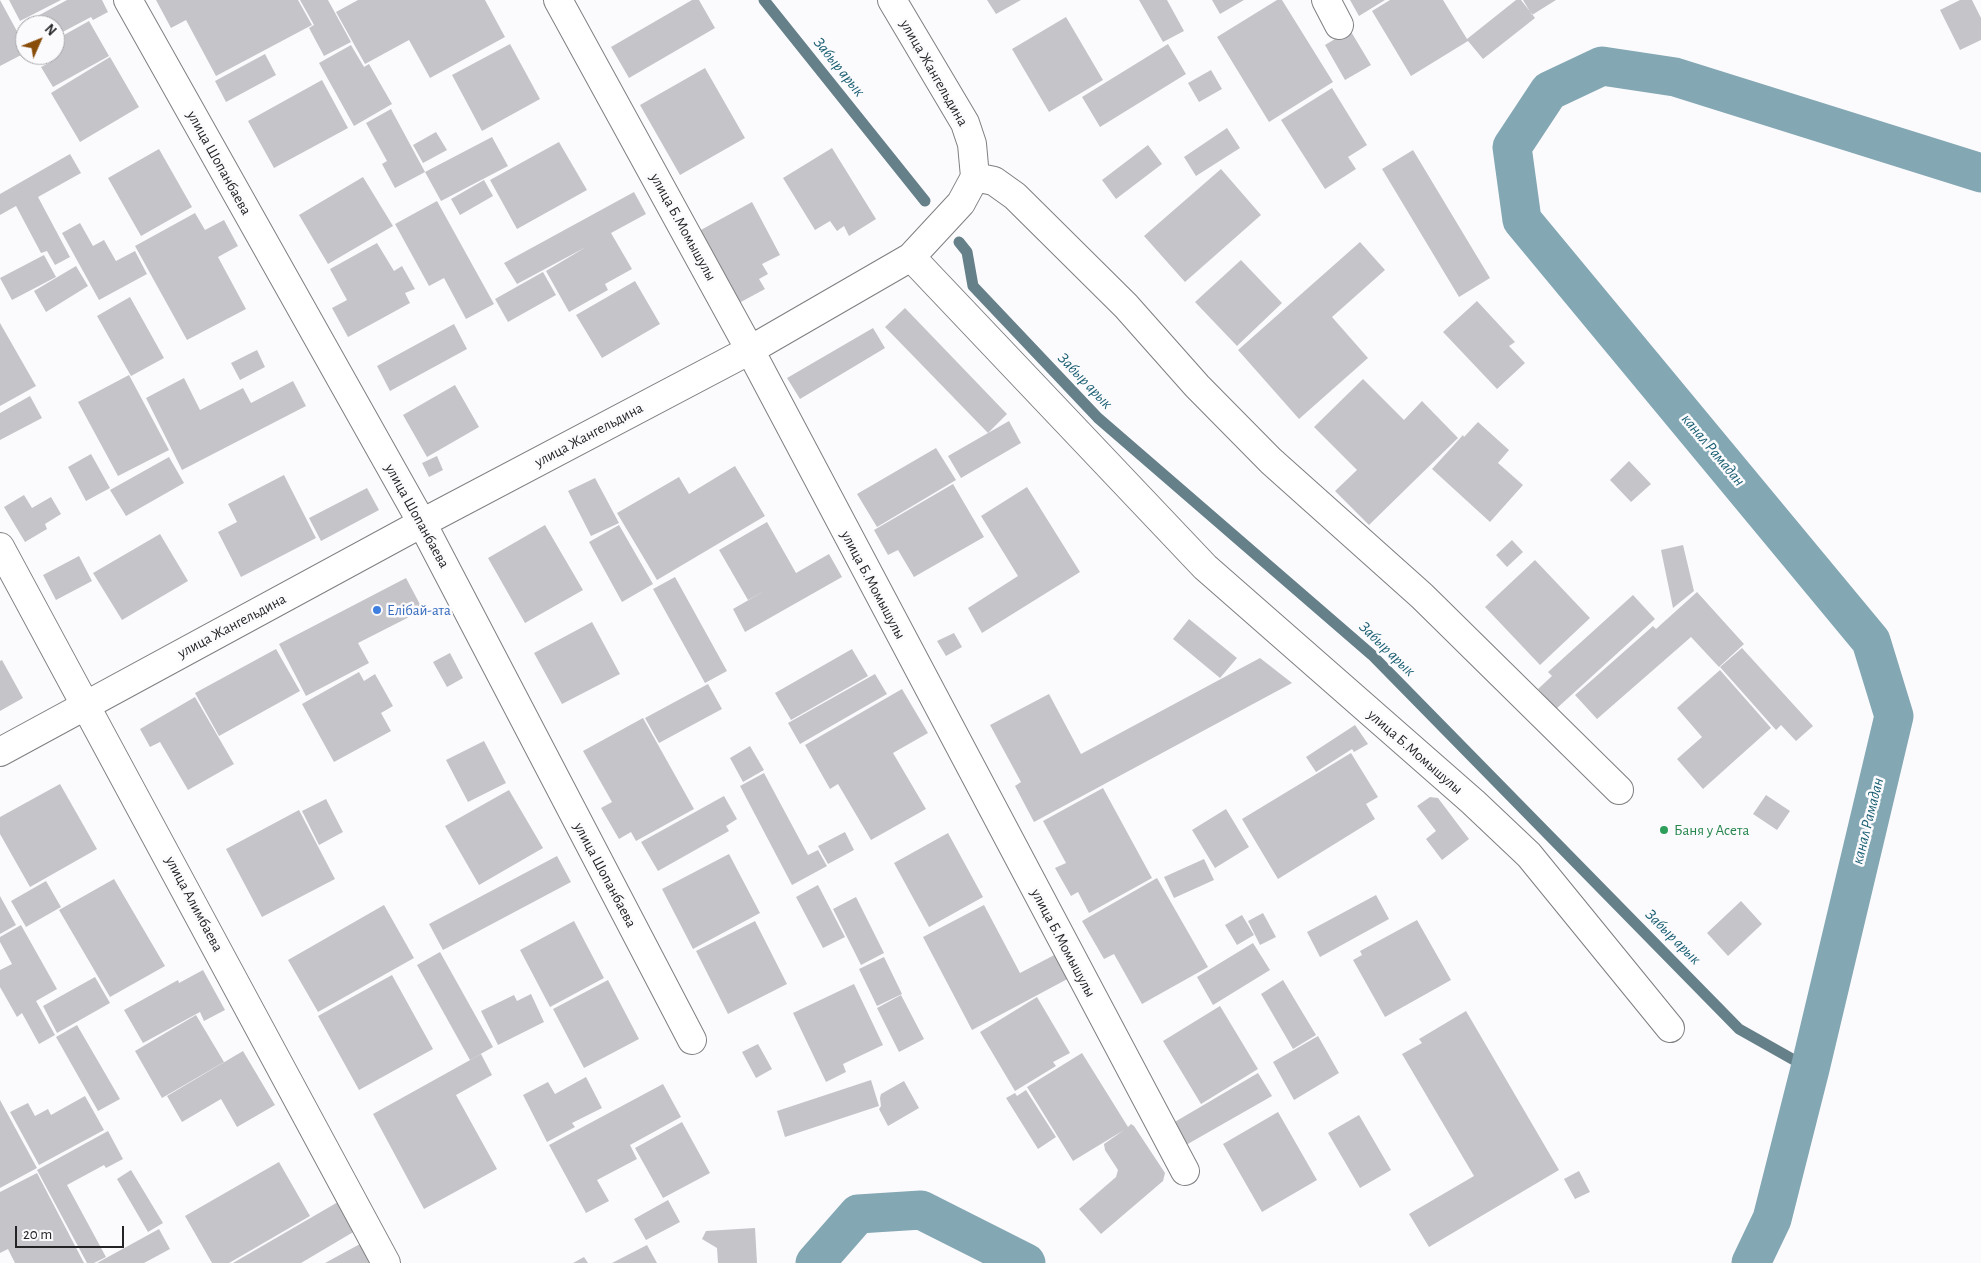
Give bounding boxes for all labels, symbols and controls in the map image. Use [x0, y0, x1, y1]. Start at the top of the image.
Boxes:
north arrow [15, 15, 65, 65]
street label: улица Жангельдина [896, 16, 972, 130]
text: N [42, 22, 58, 39]
water label: Забыр арык [809, 33, 869, 101]
street label: улица Шопанбаева [183, 108, 255, 218]
street label: улица Б.Момышулы [646, 170, 720, 284]
water label: Забыр арык [1053, 349, 1117, 413]
street label: улица Жангельдина [532, 399, 646, 471]
water label: канал Рамадан [1677, 410, 1749, 490]
street label: улица Шопанбаева [381, 461, 453, 571]
street label: улица Б.Момышулы [837, 528, 909, 642]
street label: улица Жангельдина [175, 590, 289, 662]
place label: Елібай-ата [387, 601, 451, 619]
marker: Елібай-ата [371, 604, 383, 616]
water label: Забыр арык [1355, 617, 1419, 681]
street label: улица Б.Момышулы [1364, 706, 1466, 798]
water label: канал Рамадан [1848, 776, 1888, 866]
street label: улица Шопанбаева [570, 819, 640, 931]
place label: Баня у Асета [1674, 821, 1749, 839]
marker: Баня у Асета [1658, 824, 1670, 836]
street label: улица Алимбаева [161, 853, 227, 955]
street label: улица Б.Момышулы [1027, 886, 1099, 1000]
water label: Забыр арык [1641, 905, 1705, 969]
scale bar [18, 1216, 126, 1248]
text: 20 m [23, 1227, 52, 1242]

